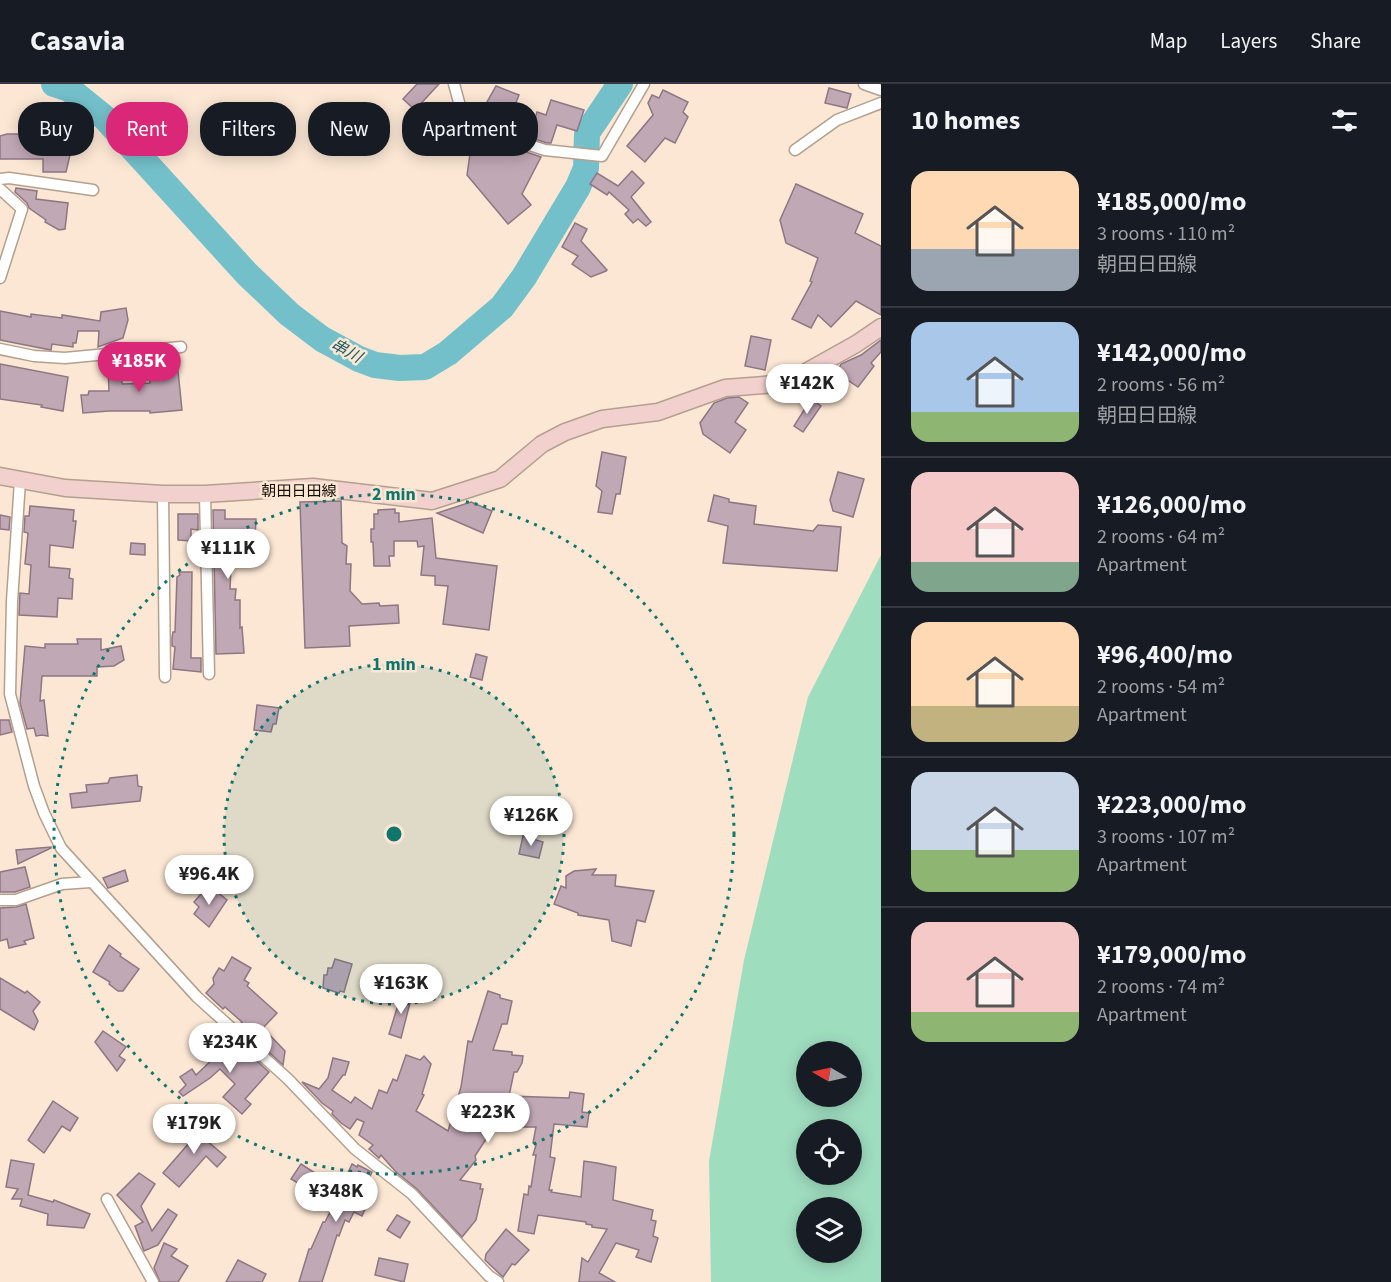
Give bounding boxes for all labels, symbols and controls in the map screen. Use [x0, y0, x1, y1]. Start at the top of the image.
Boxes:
text: Casavia [30, 21, 125, 61]
text: Map [1150, 26, 1187, 56]
text: Layers [1220, 26, 1277, 56]
text: Share [1310, 26, 1361, 56]
chip: Buy [18, 102, 94, 156]
chip: Rent [106, 102, 188, 156]
chip: Filters [200, 102, 296, 156]
chip: New [308, 102, 390, 156]
chip: Apartment [402, 102, 538, 156]
text: 10 homes [911, 102, 1020, 139]
icon: filters [1328, 104, 1361, 137]
text: ¥185,000/mo [1097, 183, 1246, 220]
icon: home [959, 195, 1031, 267]
text: 3 rooms · 110 m² [1097, 220, 1235, 248]
text: 朝田日田線 [1097, 251, 1197, 279]
water label: 串川 [327, 333, 368, 369]
text: ¥142,000/mo [1097, 334, 1246, 371]
pin: ¥185K [97, 342, 181, 393]
icon: home [959, 346, 1031, 418]
text: ¥185K [112, 347, 166, 375]
pin: ¥142K [765, 364, 849, 415]
text: ¥142K [780, 369, 834, 397]
text: 2 rooms · 56 m² [1097, 371, 1225, 399]
text: 朝田日田線 [1097, 402, 1197, 430]
street label: 朝田日田線 [261, 481, 337, 502]
text: 2 min [372, 482, 416, 507]
text: ¥126,000/mo [1097, 486, 1246, 523]
icon: home [959, 496, 1031, 568]
text: 2 rooms · 64 m² [1097, 523, 1225, 551]
pin: ¥111K [186, 529, 270, 580]
text: ¥111K [201, 534, 255, 562]
text: Apartment [1097, 551, 1187, 579]
text: ¥96,400/mo [1097, 636, 1233, 673]
icon: home [959, 646, 1031, 718]
text: 1 min [372, 652, 416, 677]
text: 2 rooms · 54 m² [1097, 673, 1225, 701]
text: Apartment [1097, 701, 1187, 729]
text: ¥223,000/mo [1097, 786, 1246, 823]
pin: ¥126K [489, 796, 573, 847]
icon: home [959, 796, 1031, 868]
text: ¥126K [504, 801, 558, 829]
text: 3 rooms · 107 m² [1097, 823, 1235, 851]
centre of rings [384, 824, 404, 844]
text: Apartment [1097, 851, 1187, 879]
pin: ¥96.4K [160, 855, 258, 906]
text: ¥96.4K [179, 860, 239, 888]
text: ¥179,000/mo [1097, 936, 1246, 973]
icon: home [959, 946, 1031, 1018]
pin: ¥163K [359, 964, 443, 1015]
text: ¥163K [374, 969, 428, 997]
text: 2 rooms · 74 m² [1097, 973, 1225, 1001]
text: Apartment [1097, 1001, 1187, 1029]
pin: ¥234K [188, 1023, 272, 1074]
text: ¥234K [203, 1028, 257, 1056]
north arrow [796, 1041, 862, 1107]
map controls [796, 1041, 862, 1263]
pin: ¥223K [446, 1093, 530, 1144]
text: ¥223K [461, 1098, 515, 1126]
pin: ¥179K [152, 1104, 236, 1155]
text: ¥179K [167, 1109, 221, 1137]
button: locate [796, 1119, 862, 1185]
pin: ¥348K [294, 1172, 378, 1223]
text: ¥348K [309, 1177, 363, 1205]
button: layers [796, 1197, 862, 1263]

